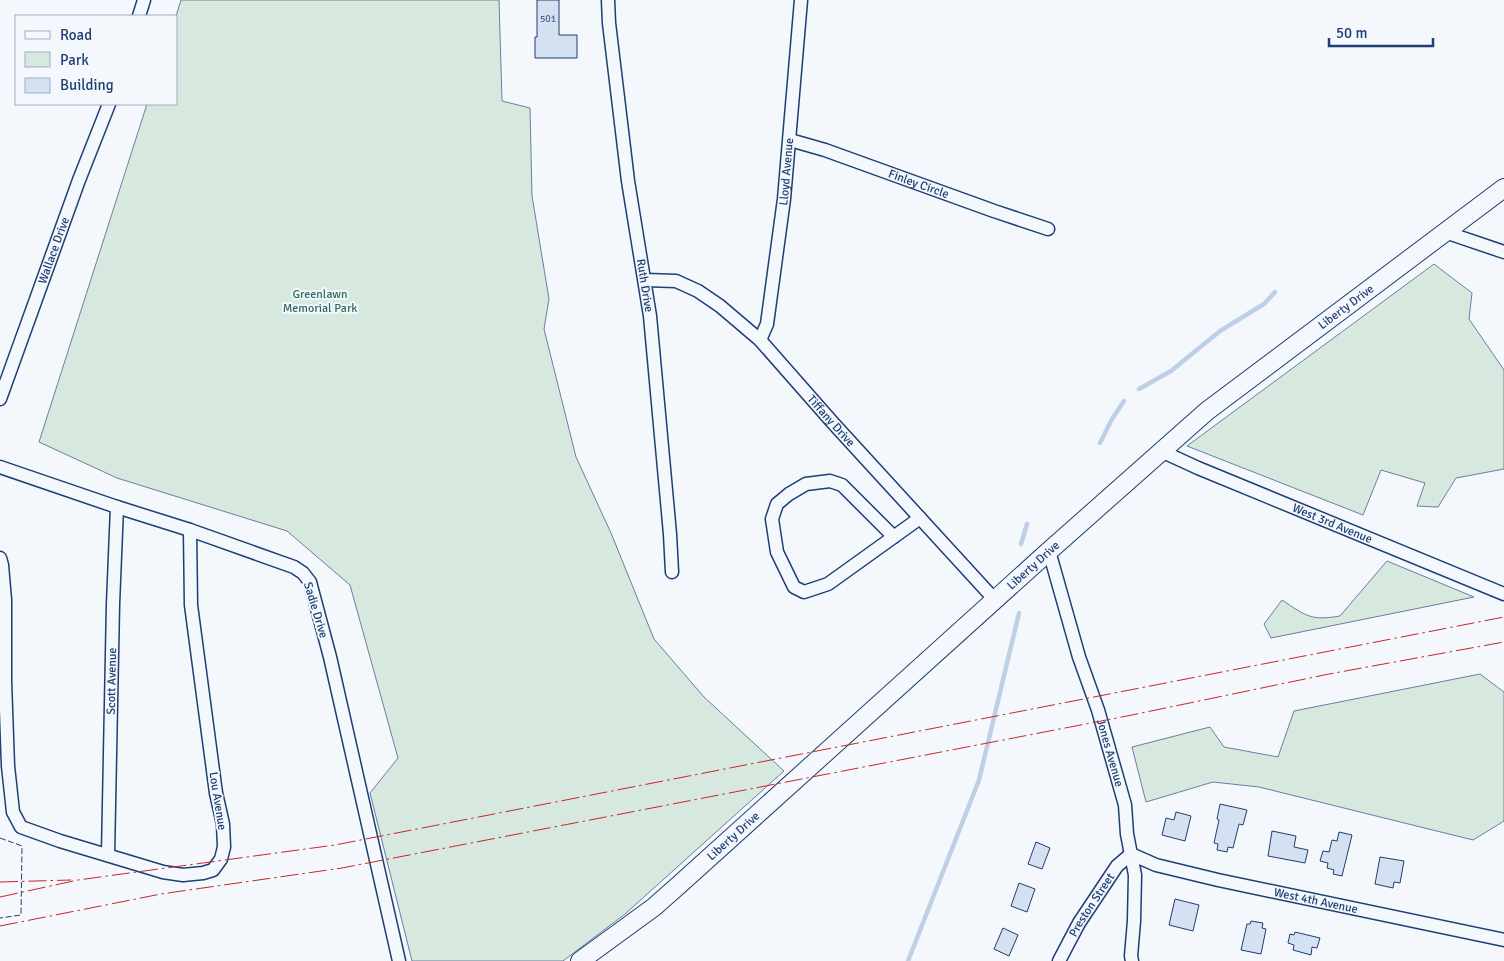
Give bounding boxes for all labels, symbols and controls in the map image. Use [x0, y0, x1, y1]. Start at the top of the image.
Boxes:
house number: 501 [540, 13, 556, 25]
legend [15, 15, 178, 105]
scale bar [1329, 15, 1433, 47]
text: 50 m [1336, 24, 1367, 42]
text: Road [60, 26, 92, 44]
text: Park [60, 51, 89, 69]
text: Building [60, 76, 114, 94]
street label: Lloyd Avenue [776, 137, 797, 207]
street label: Finley Circle [886, 166, 951, 202]
street label: Wallace Drive [35, 215, 73, 286]
street label: Ruth Drive [633, 258, 656, 313]
street label: Liberty Drive [1315, 281, 1377, 333]
park label: Greenlawn Memorial Park [283, 287, 357, 316]
street label: Tiffany Drive [804, 392, 858, 450]
street label: West 3rd Avenue [1290, 501, 1374, 547]
street label: Liberty Drive [1004, 538, 1063, 593]
street label: Sadie Drive [300, 580, 331, 640]
street label: Scott Avenue [104, 647, 120, 715]
street label: Jones Avenue [1093, 717, 1126, 789]
street label: Lou Avenue [205, 771, 230, 831]
street label: Liberty Drive [704, 809, 763, 864]
street label: Preston Street [1066, 870, 1118, 939]
street label: West 4th Avenue [1272, 885, 1359, 917]

